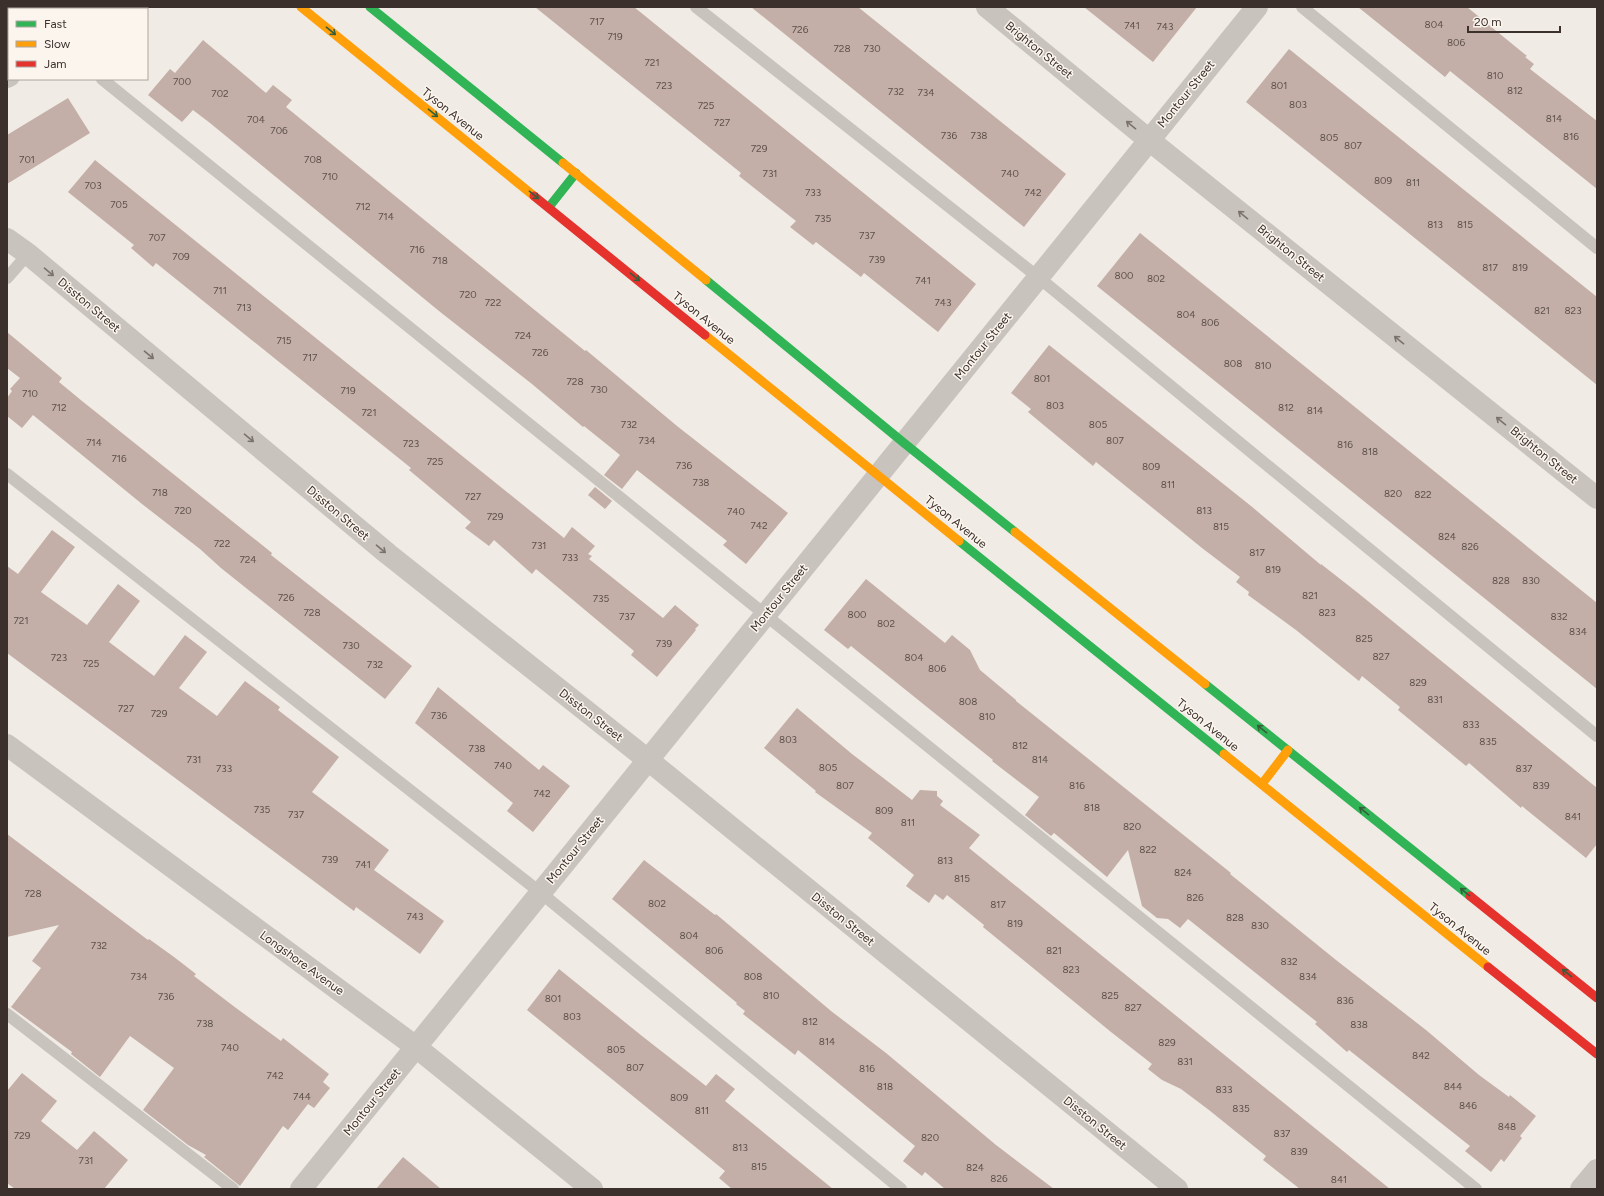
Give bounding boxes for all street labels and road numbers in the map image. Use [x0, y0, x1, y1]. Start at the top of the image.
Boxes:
street label: Brighton Street [1002, 19, 1076, 82]
street label: Montour Street [1155, 57, 1218, 130]
street label: Tyson Avenue [419, 85, 487, 144]
street label: Brighton Street [1254, 222, 1328, 285]
street label: Disston Street [55, 275, 123, 335]
street label: Tyson Avenue [670, 289, 738, 348]
street label: Montour Street [952, 309, 1015, 382]
street label: Brighton Street [1507, 424, 1581, 487]
street label: Disston Street [304, 483, 372, 543]
street label: Tyson Avenue [922, 493, 990, 552]
street label: Montour Street [748, 561, 811, 634]
street label: Disston Street [556, 686, 626, 744]
street label: Tyson Avenue [1174, 696, 1242, 755]
street label: Montour Street [544, 813, 607, 886]
street label: Disston Street [809, 889, 878, 949]
street label: Tyson Avenue [1426, 900, 1494, 959]
street label: Longshore Avenue [257, 928, 347, 998]
street label: Montour Street [341, 1065, 404, 1138]
street label: Disston Street [1061, 1093, 1130, 1153]

